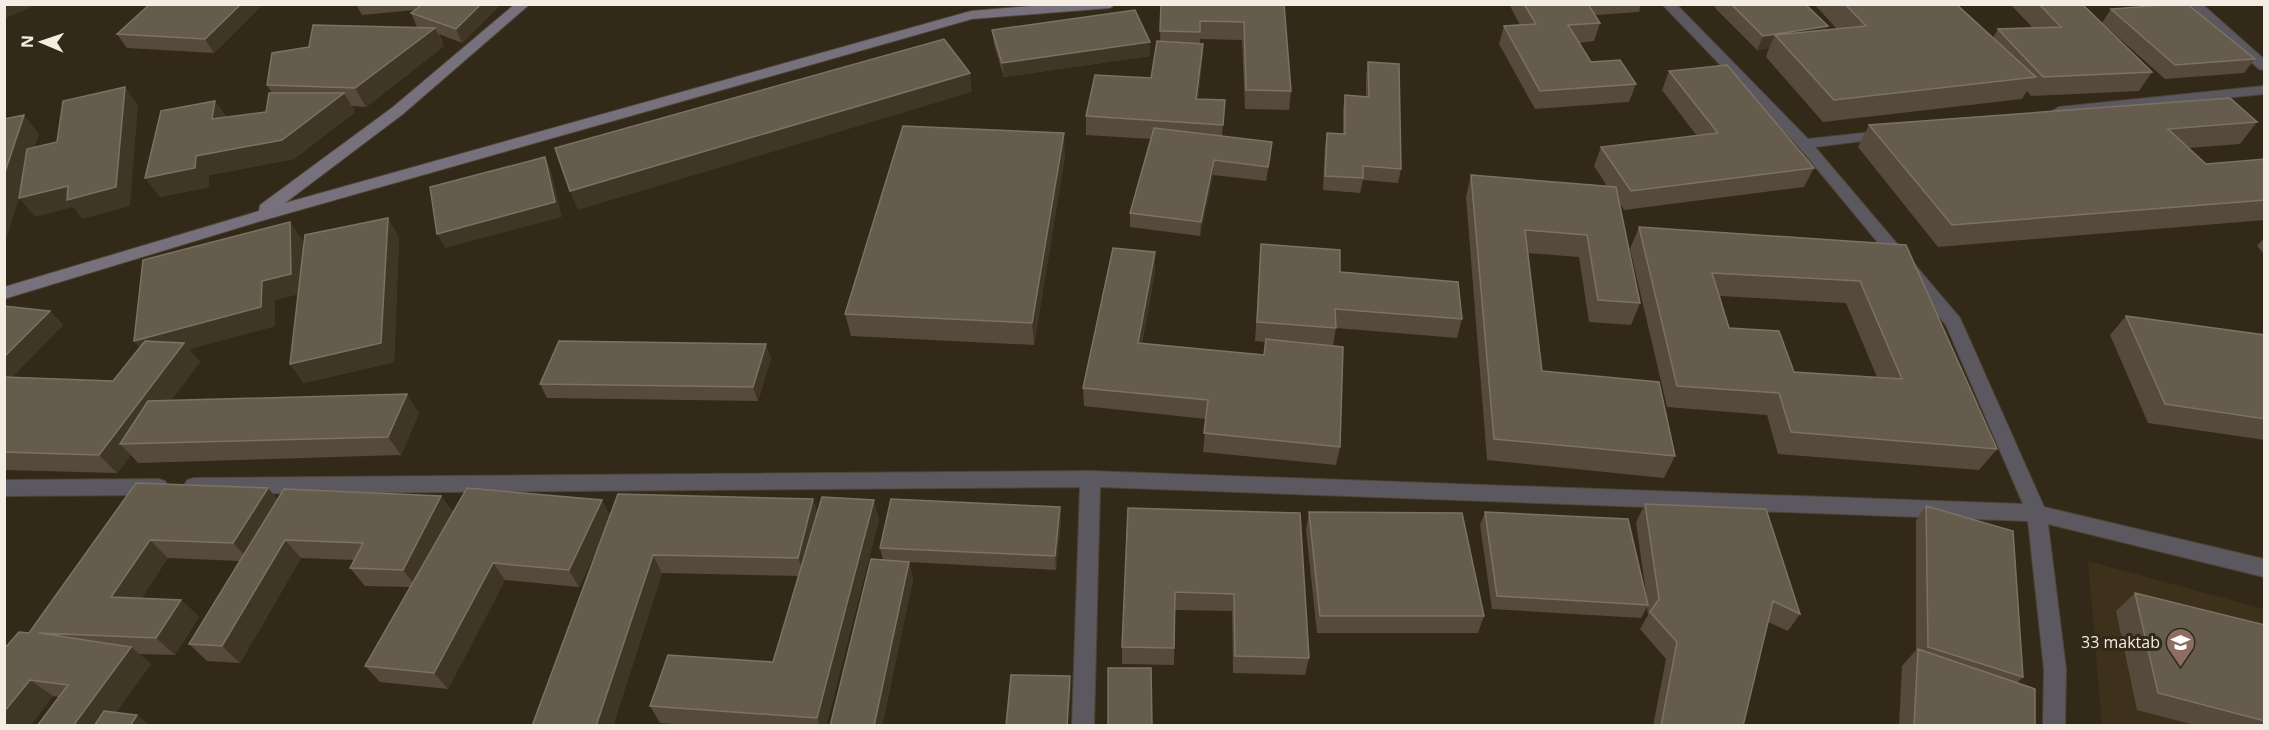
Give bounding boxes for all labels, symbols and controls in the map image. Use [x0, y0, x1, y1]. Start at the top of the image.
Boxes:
north arrow [12, 12, 72, 72]
text: N [16, 35, 38, 48]
school or university icon: 33 maktab [2165, 626, 2197, 668]
place label: 33 maktab [2081, 631, 2160, 653]

